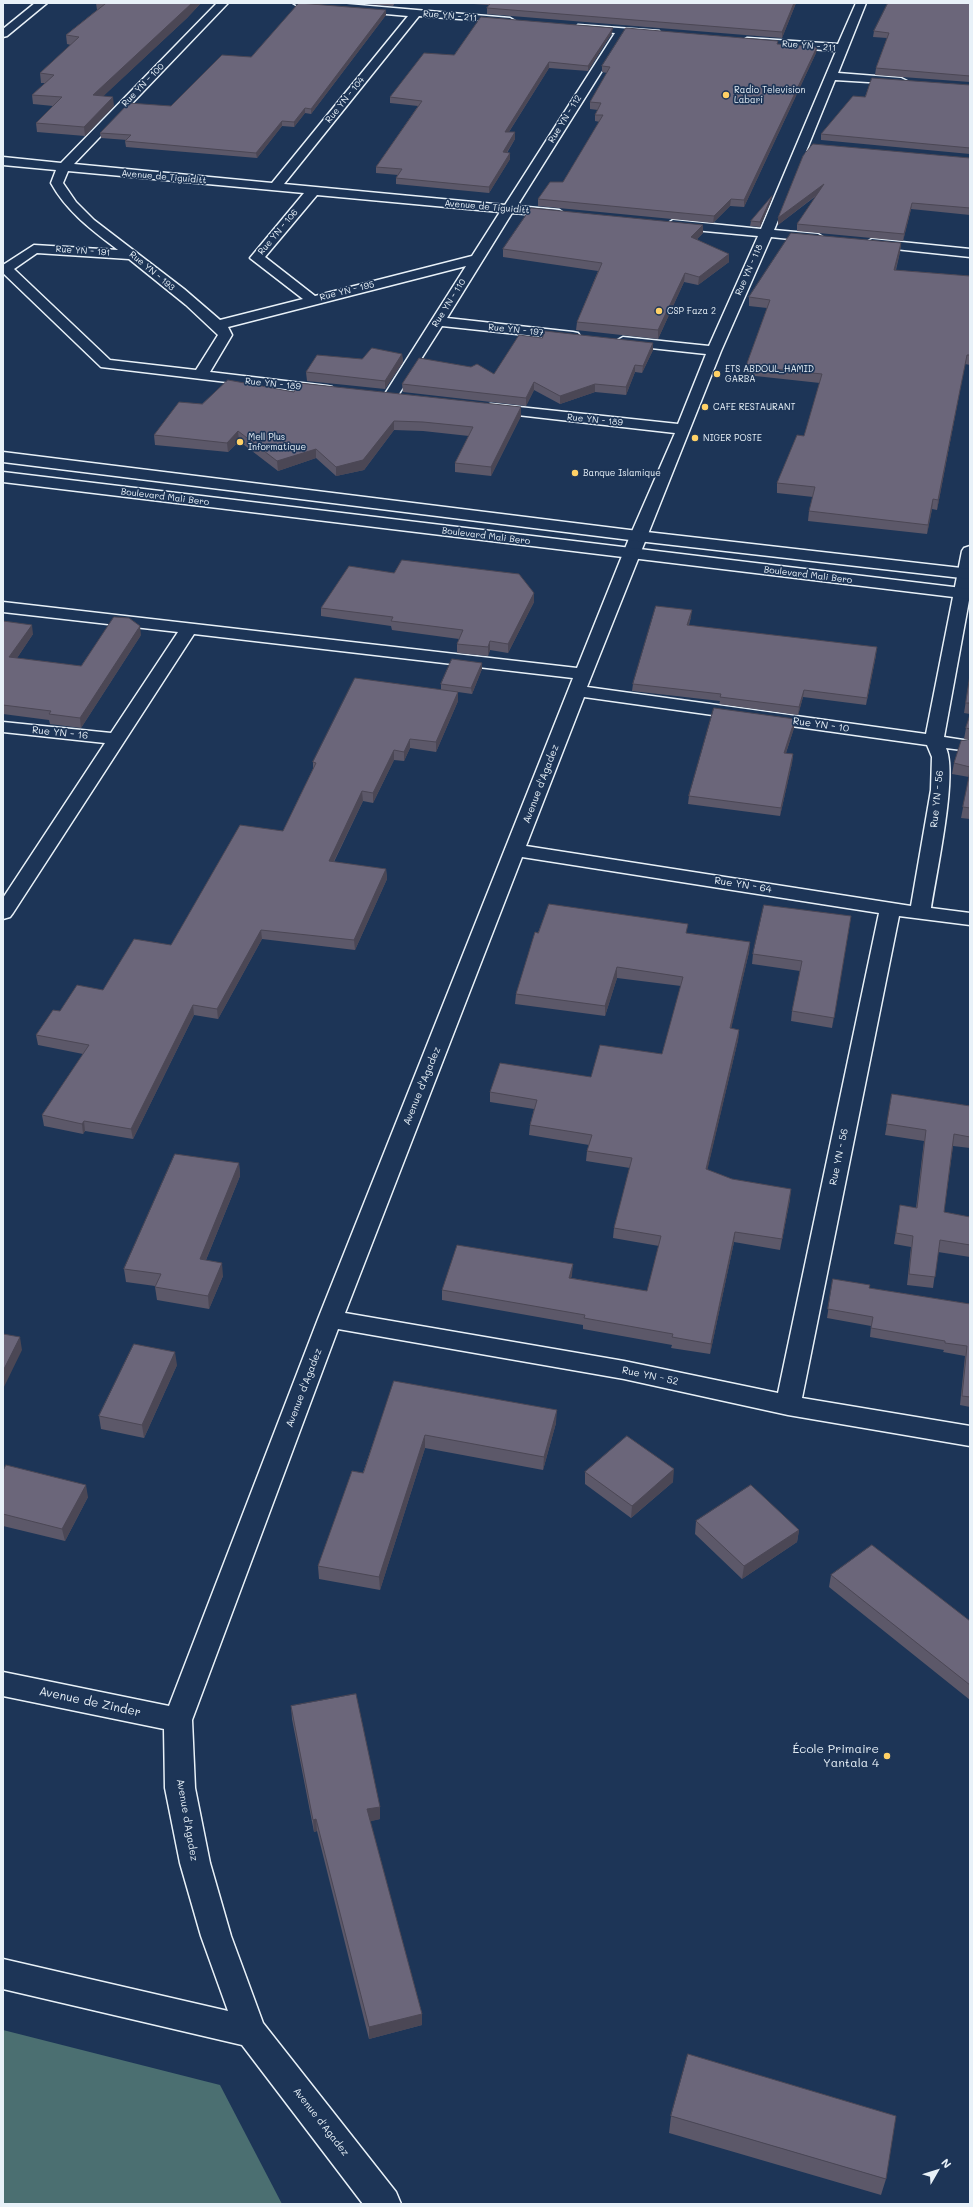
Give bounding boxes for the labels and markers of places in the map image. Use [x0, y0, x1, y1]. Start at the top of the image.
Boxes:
place label: Radio Television Labari [734, 85, 805, 106]
marker: Radio Television Labari [721, 90, 731, 100]
marker: CSP Faza 2 [654, 306, 664, 316]
place label: CSP Faza 2 [667, 306, 716, 316]
place label: ETS ABDOUL_HAMID GARBA [725, 364, 814, 385]
marker: ETS ABDOUL_HAMID GARBA [712, 369, 722, 379]
marker: CAFE RESTAURANT [700, 402, 710, 412]
place label: CAFE RESTAURANT [713, 402, 796, 412]
place label: Mell Plus Informatique [248, 432, 306, 453]
marker: NIGER POSTE [690, 433, 700, 443]
place label: NIGER POSTE [703, 433, 762, 443]
marker: Mell Plus Informatique [235, 437, 245, 447]
marker: Banque Islamique [570, 468, 580, 478]
place label: Banque Islamique [583, 468, 661, 478]
place label: École Primaire Yantala 4 [792, 1742, 879, 1770]
marker: École Primaire Yantala 4 [882, 1751, 892, 1761]

